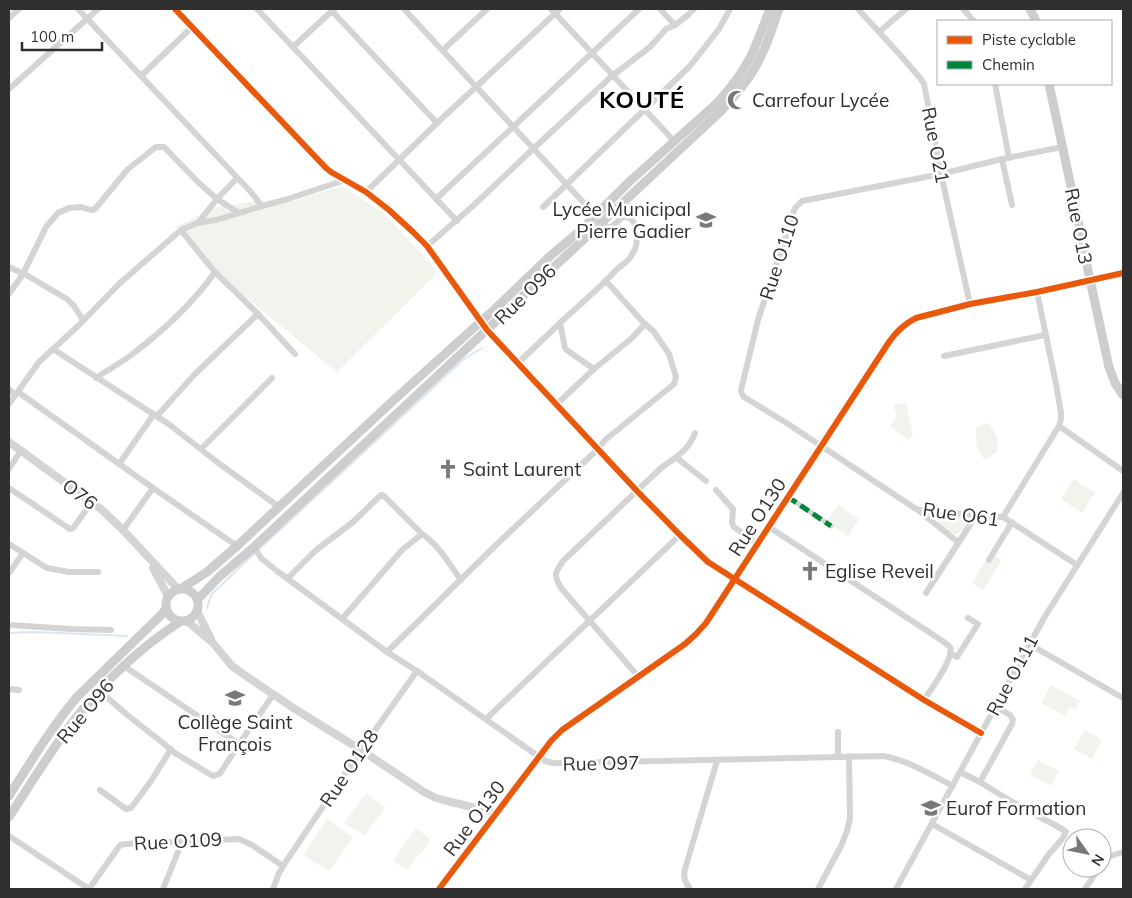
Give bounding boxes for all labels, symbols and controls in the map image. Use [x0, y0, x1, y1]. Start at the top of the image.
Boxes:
scale bar [22, 20, 102, 52]
legend [937, 20, 1112, 85]
text: 100 m [30, 27, 74, 46]
text: Piste cyclable [982, 30, 1076, 49]
text: Chemin [982, 55, 1035, 74]
district label: KOUTÉ [599, 84, 685, 114]
place label: Carrefour Lycée [752, 88, 889, 112]
mosque icon: Carrefour Lycée [726, 89, 748, 111]
street label: Rue O21 [917, 105, 955, 185]
street label: Rue O13 [1060, 186, 1098, 266]
place label: Lycée Municipal Pierre Gadier [552, 197, 691, 243]
school or university icon: Lycée Municipal Pierre Gadier [695, 209, 717, 231]
street label: Rue O110 [754, 211, 804, 303]
street label: Rue O96 [489, 259, 561, 329]
place label: Saint Laurent [463, 457, 581, 481]
church icon: Saint Laurent [437, 458, 459, 480]
street label: O76 [58, 473, 102, 515]
street label: Rue O130 [723, 473, 791, 561]
street label: Rue O61 [921, 497, 1001, 531]
place label: Eglise Reveil [825, 559, 934, 583]
church icon: Eglise Reveil [799, 560, 821, 582]
street label: Rue O111 [981, 630, 1043, 720]
street label: Rue O96 [51, 674, 119, 748]
school or university icon: Collège Saint François [224, 687, 246, 709]
place label: Collège Saint François [178, 710, 293, 756]
street label: Rue O128 [314, 725, 384, 811]
street label: Rue O97 [562, 750, 640, 776]
street label: Rue O130 [438, 776, 510, 860]
place label: Eurof Formation [946, 796, 1086, 820]
school or university icon: Eurof Formation [920, 797, 942, 819]
street label: Rue O109 [133, 827, 223, 855]
north arrow [1062, 828, 1112, 878]
text: N [1087, 851, 1108, 869]

